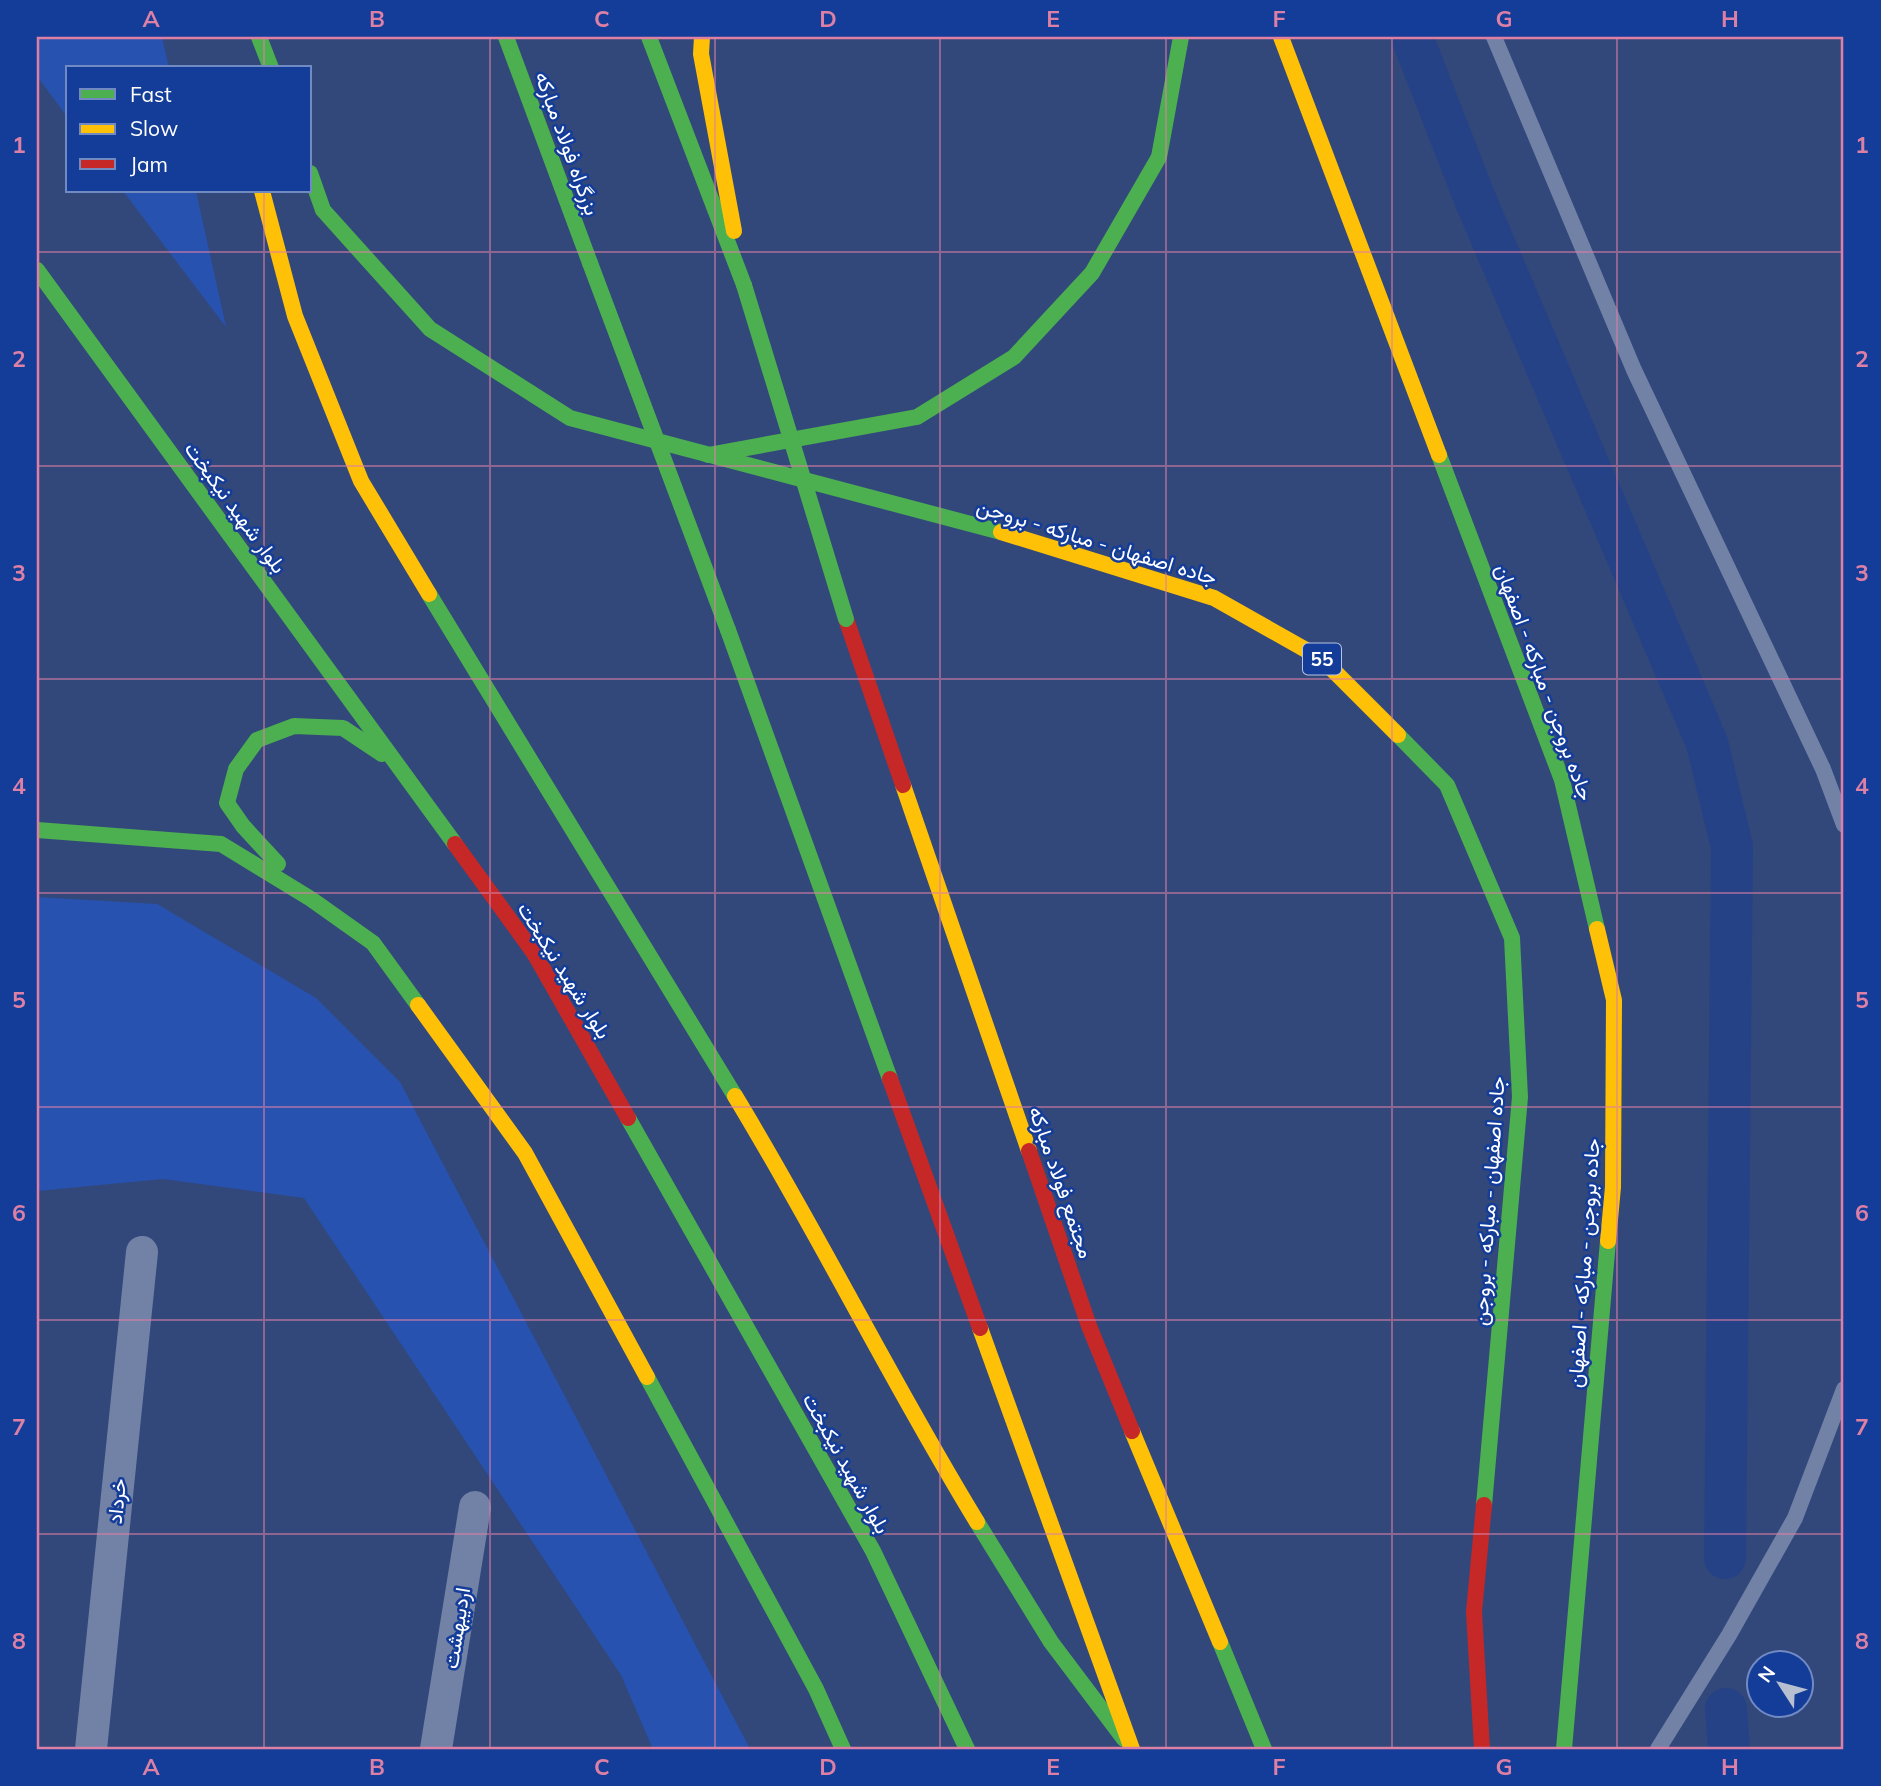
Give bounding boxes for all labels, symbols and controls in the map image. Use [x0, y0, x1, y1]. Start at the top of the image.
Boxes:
text: A [142, 4, 160, 33]
text: B [369, 4, 385, 33]
text: C [594, 4, 610, 33]
text: D [819, 4, 837, 33]
text: E [1046, 4, 1060, 33]
text: F [1272, 4, 1286, 33]
text: G [1495, 4, 1513, 33]
text: H [1721, 4, 1739, 33]
legend [66, 66, 312, 192]
street label: بزرگراه فولاد مبارکه [529, 68, 606, 219]
text: Fast [130, 81, 172, 107]
text: Slow [130, 115, 178, 141]
text: 1 [12, 130, 26, 159]
text: 1 [1855, 130, 1869, 159]
text: Jam [130, 151, 168, 177]
text: 2 [12, 344, 26, 373]
text: 2 [1855, 344, 1869, 373]
street label: بلوار شهید نیکبخت [179, 436, 293, 579]
street label: جاده اصفهان - مبارکه - بروجن [973, 492, 1220, 591]
text: 3 [12, 558, 26, 587]
text: 3 [1855, 558, 1869, 587]
street label: جاده بروجن - مبارکه - اصفهان [1489, 560, 1600, 804]
road number: 55 [1303, 644, 1341, 674]
text: 4 [12, 771, 26, 800]
text: 4 [1855, 771, 1869, 800]
street label: بلوار شهید نیکبخت [512, 897, 617, 1044]
text: 5 [12, 985, 26, 1014]
text: 5 [1855, 985, 1869, 1014]
street label: جاده اصفهان - مبارکه - بروجن [1466, 1075, 1511, 1327]
street label: مجتمع فولاد مبارکه [1022, 1103, 1100, 1262]
street label: جاده بروجن - مبارکه - اصفهان [1561, 1137, 1606, 1389]
text: 6 [12, 1198, 26, 1227]
text: 6 [1855, 1198, 1869, 1227]
street label: بلوار شهید نیکبخت [797, 1388, 896, 1538]
text: 7 [12, 1412, 26, 1441]
text: 7 [1855, 1412, 1869, 1441]
street label: خرداد [101, 1477, 132, 1525]
street label: اردیبهشت [437, 1585, 476, 1671]
text: 8 [12, 1626, 26, 1655]
text: 8 [1855, 1626, 1869, 1655]
north arrow [1744, 1650, 1814, 1720]
text: N [1752, 1661, 1780, 1687]
text: A [142, 1752, 160, 1781]
text: B [369, 1752, 385, 1781]
text: C [594, 1752, 610, 1781]
text: D [819, 1752, 837, 1781]
text: E [1046, 1752, 1060, 1781]
text: F [1272, 1752, 1286, 1781]
text: G [1495, 1752, 1513, 1781]
text: H [1721, 1752, 1739, 1781]

